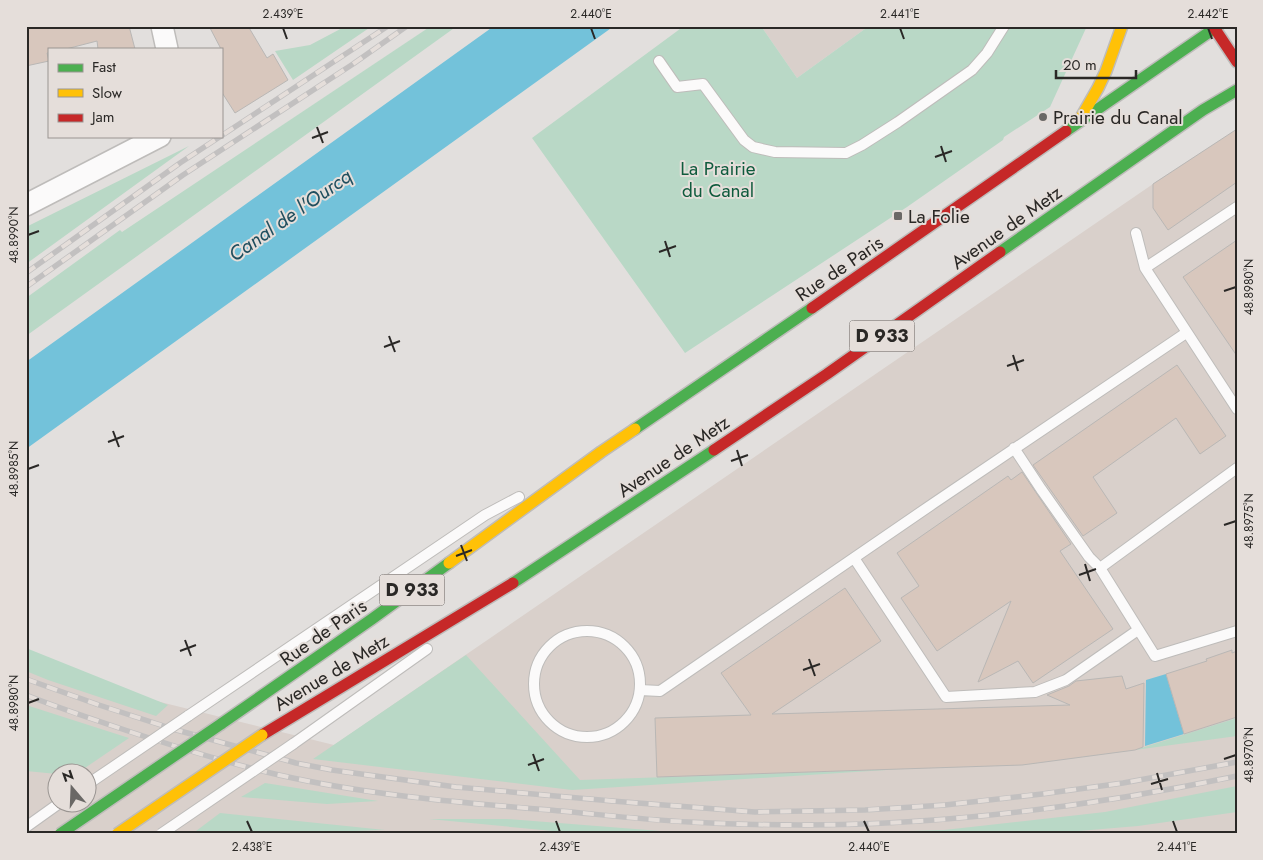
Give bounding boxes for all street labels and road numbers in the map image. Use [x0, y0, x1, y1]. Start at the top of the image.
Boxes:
street label: Avenue de Metz [945, 179, 1067, 276]
street label: Rue de Paris [790, 229, 889, 308]
road number: D 933 [850, 321, 914, 352]
street label: Avenue de Metz [612, 409, 735, 504]
road number: D 933 [380, 574, 444, 606]
street label: Rue de Paris [274, 592, 372, 672]
street label: Avenue de Metz [269, 627, 394, 717]

